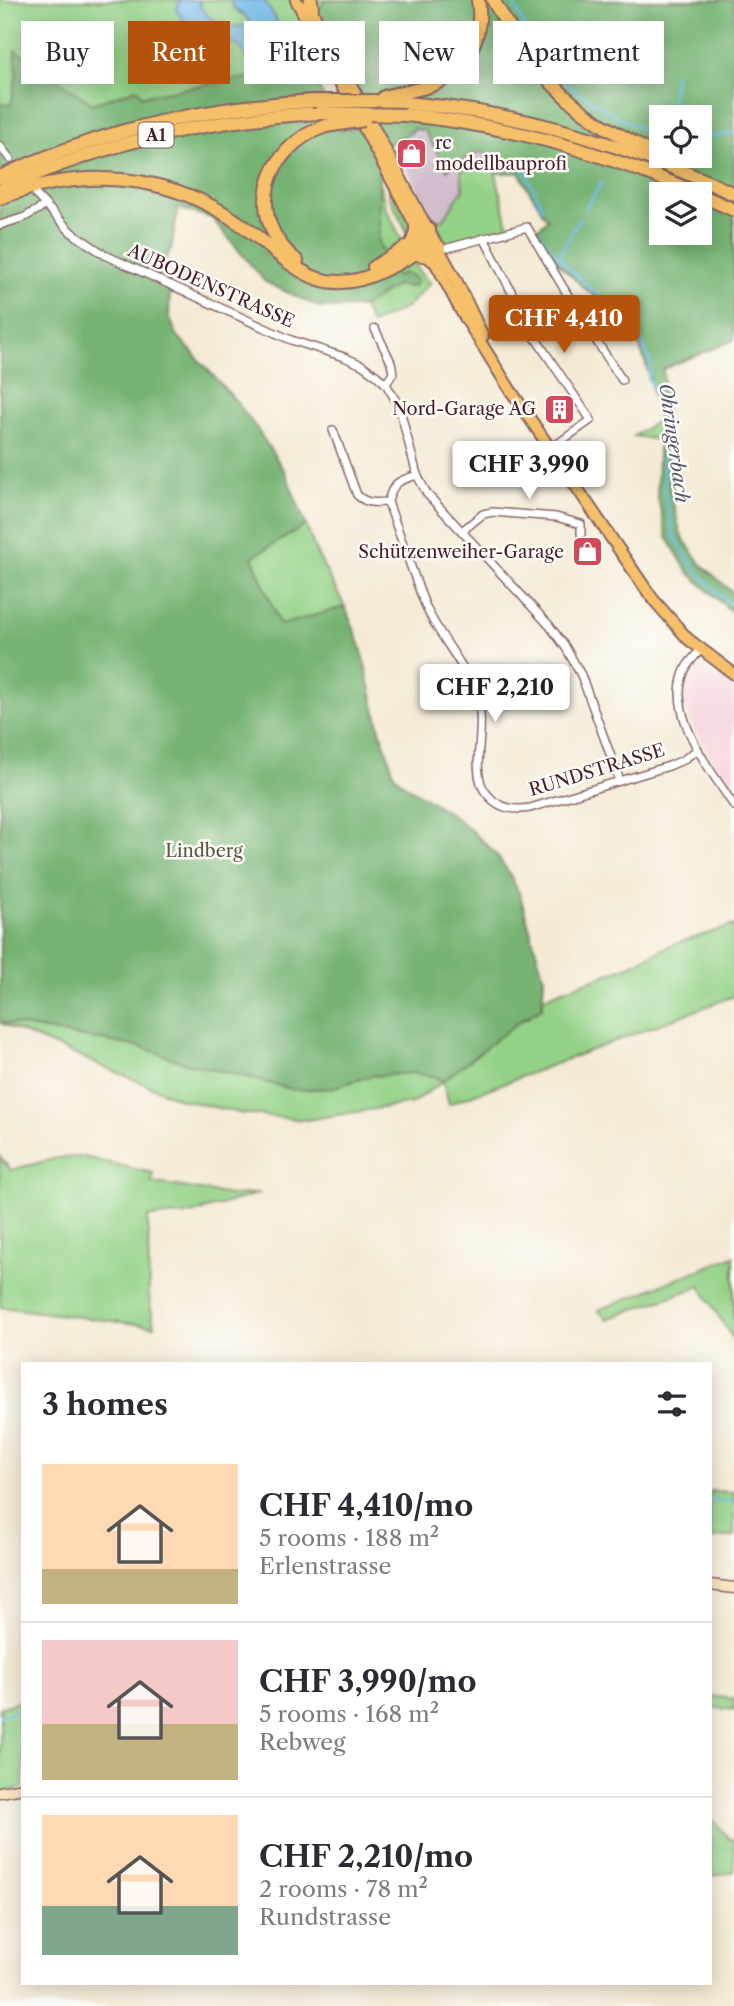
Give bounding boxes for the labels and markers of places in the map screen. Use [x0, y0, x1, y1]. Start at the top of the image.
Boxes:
place label: rc modellbauprofi [435, 132, 567, 175]
shop icon: rc modellbauprofi [395, 136, 429, 170]
pin: CHF 4,410 [484, 296, 644, 355]
building icon: Nord-Garage AG [542, 392, 576, 426]
place label: Nord-Garage AG [392, 398, 536, 420]
pin: CHF 3,990 [449, 442, 609, 501]
shop icon: Schützenweiher-Garage [570, 535, 604, 569]
place label: Schützenweiher-Garage [358, 541, 564, 563]
pin: CHF 2,210 [415, 664, 575, 724]

